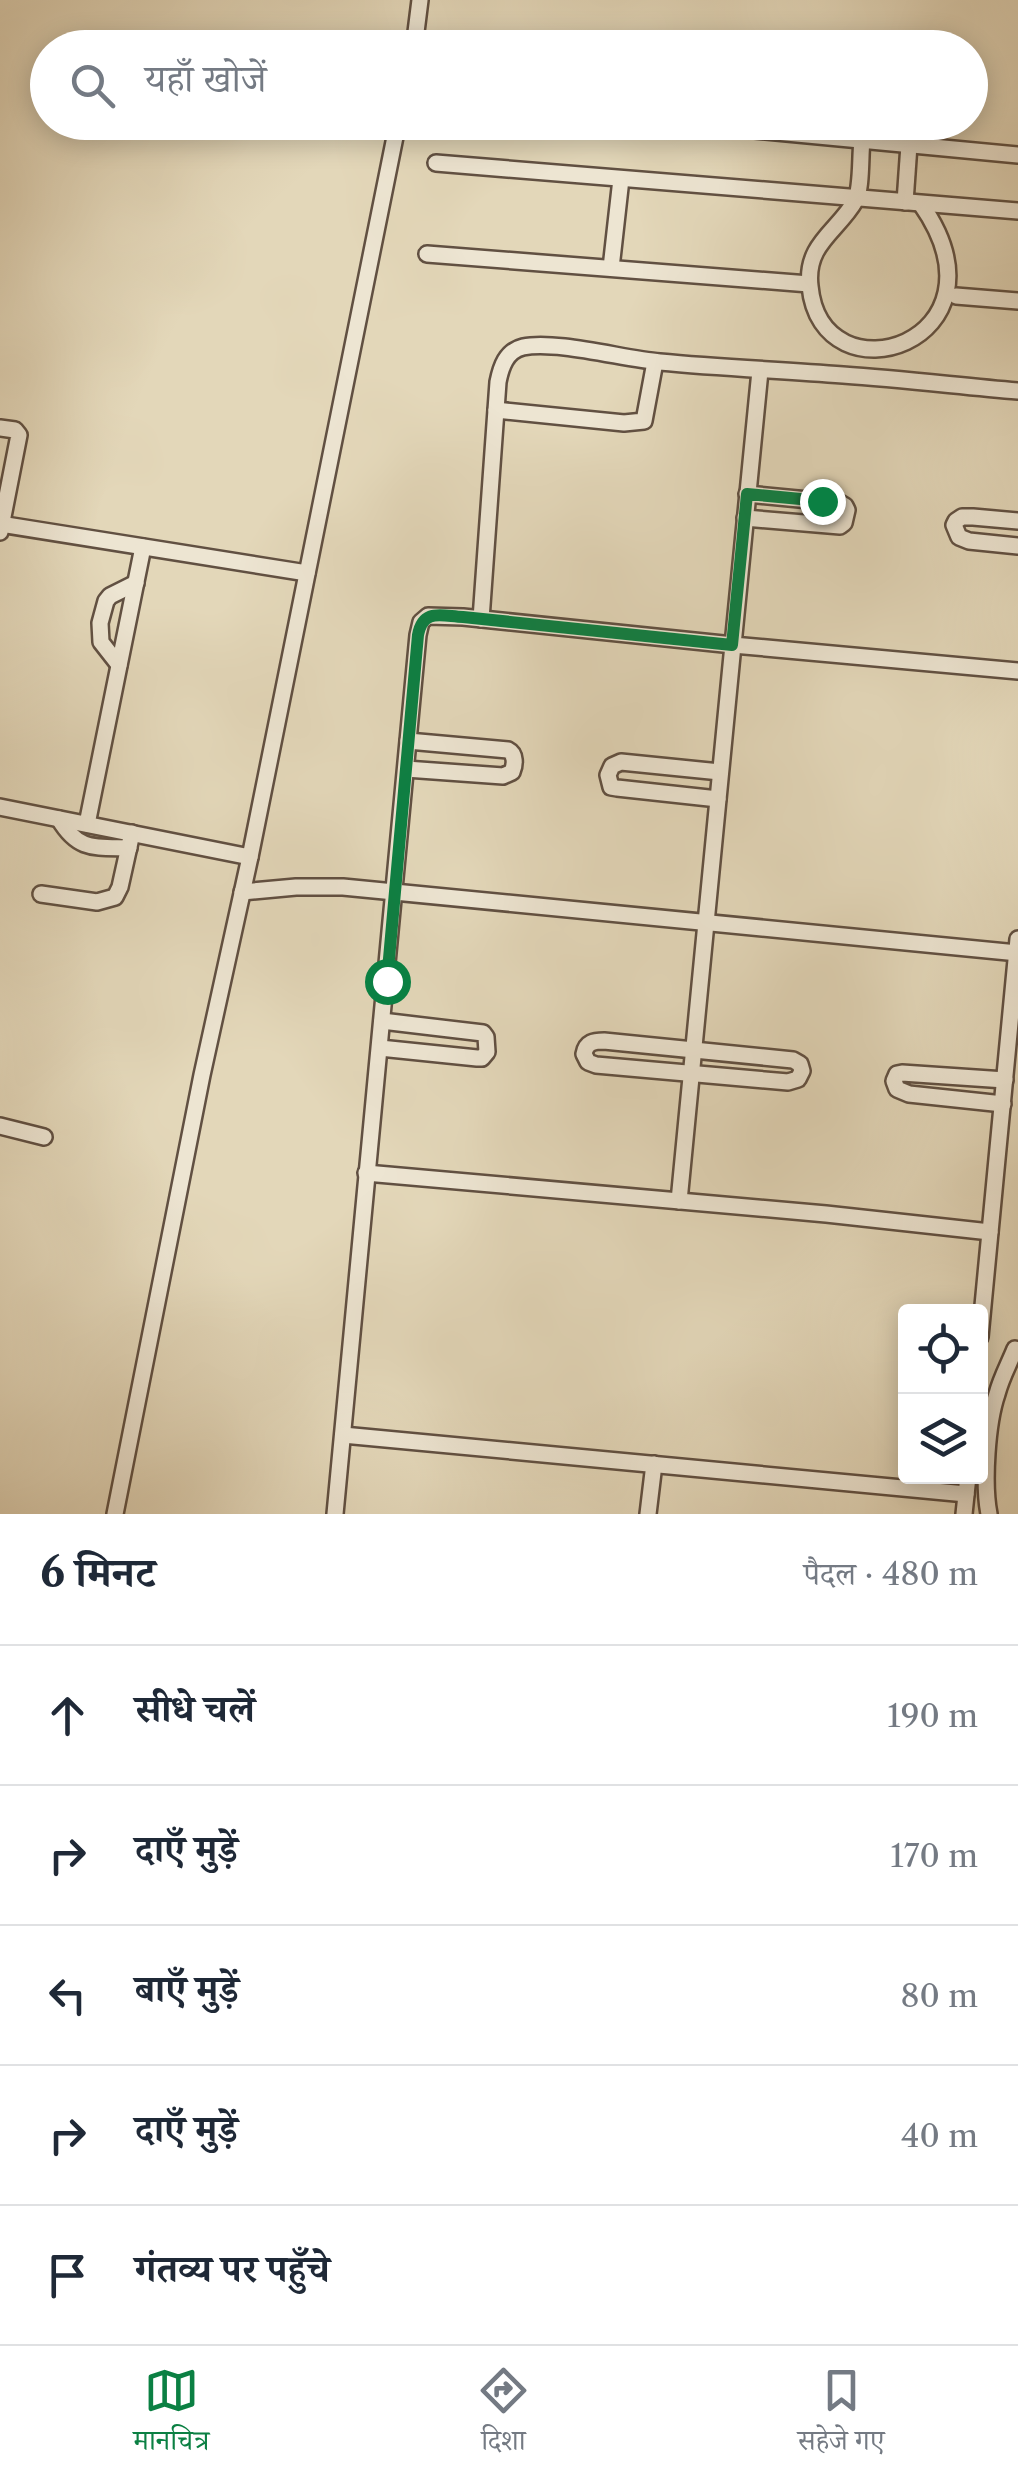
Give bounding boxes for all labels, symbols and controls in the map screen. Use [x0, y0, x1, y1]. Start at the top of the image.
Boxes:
search box [30, 30, 988, 140]
text: यहाँ खोजें [145, 55, 266, 102]
icon: search [65, 58, 120, 113]
route end [800, 479, 846, 525]
route start [365, 959, 411, 1005]
map controls [898, 1304, 988, 1484]
button: locate [898, 1304, 988, 1394]
button: layers [898, 1394, 988, 1484]
text: 6 मिनट [40, 1546, 155, 1598]
text: पैदल · 480 m [804, 1554, 978, 1593]
text: सीधे चलें [135, 1685, 255, 1732]
icon: ahead [40, 1688, 95, 1743]
text: 190 m [887, 1696, 978, 1735]
text: दाएँ मुड़ें [135, 1825, 238, 1872]
icon: right [40, 1828, 95, 1883]
text: 170 m [890, 1836, 978, 1875]
text: बाएँ मुड़ें [135, 1965, 239, 2012]
icon: left [40, 1968, 95, 2023]
text: 80 m [900, 1976, 978, 2015]
text: दाएँ मुड़ें [135, 2105, 238, 2152]
icon: right [40, 2108, 95, 2163]
text: 40 m [901, 2116, 978, 2155]
text: गंतव्य पर पहुँचे [135, 2245, 330, 2292]
icon: arrive [40, 2248, 95, 2303]
tab: मानचित्र [133, 2363, 209, 2468]
tab: दिशा [476, 2363, 531, 2468]
tab: सहेजे गए [798, 2363, 885, 2468]

